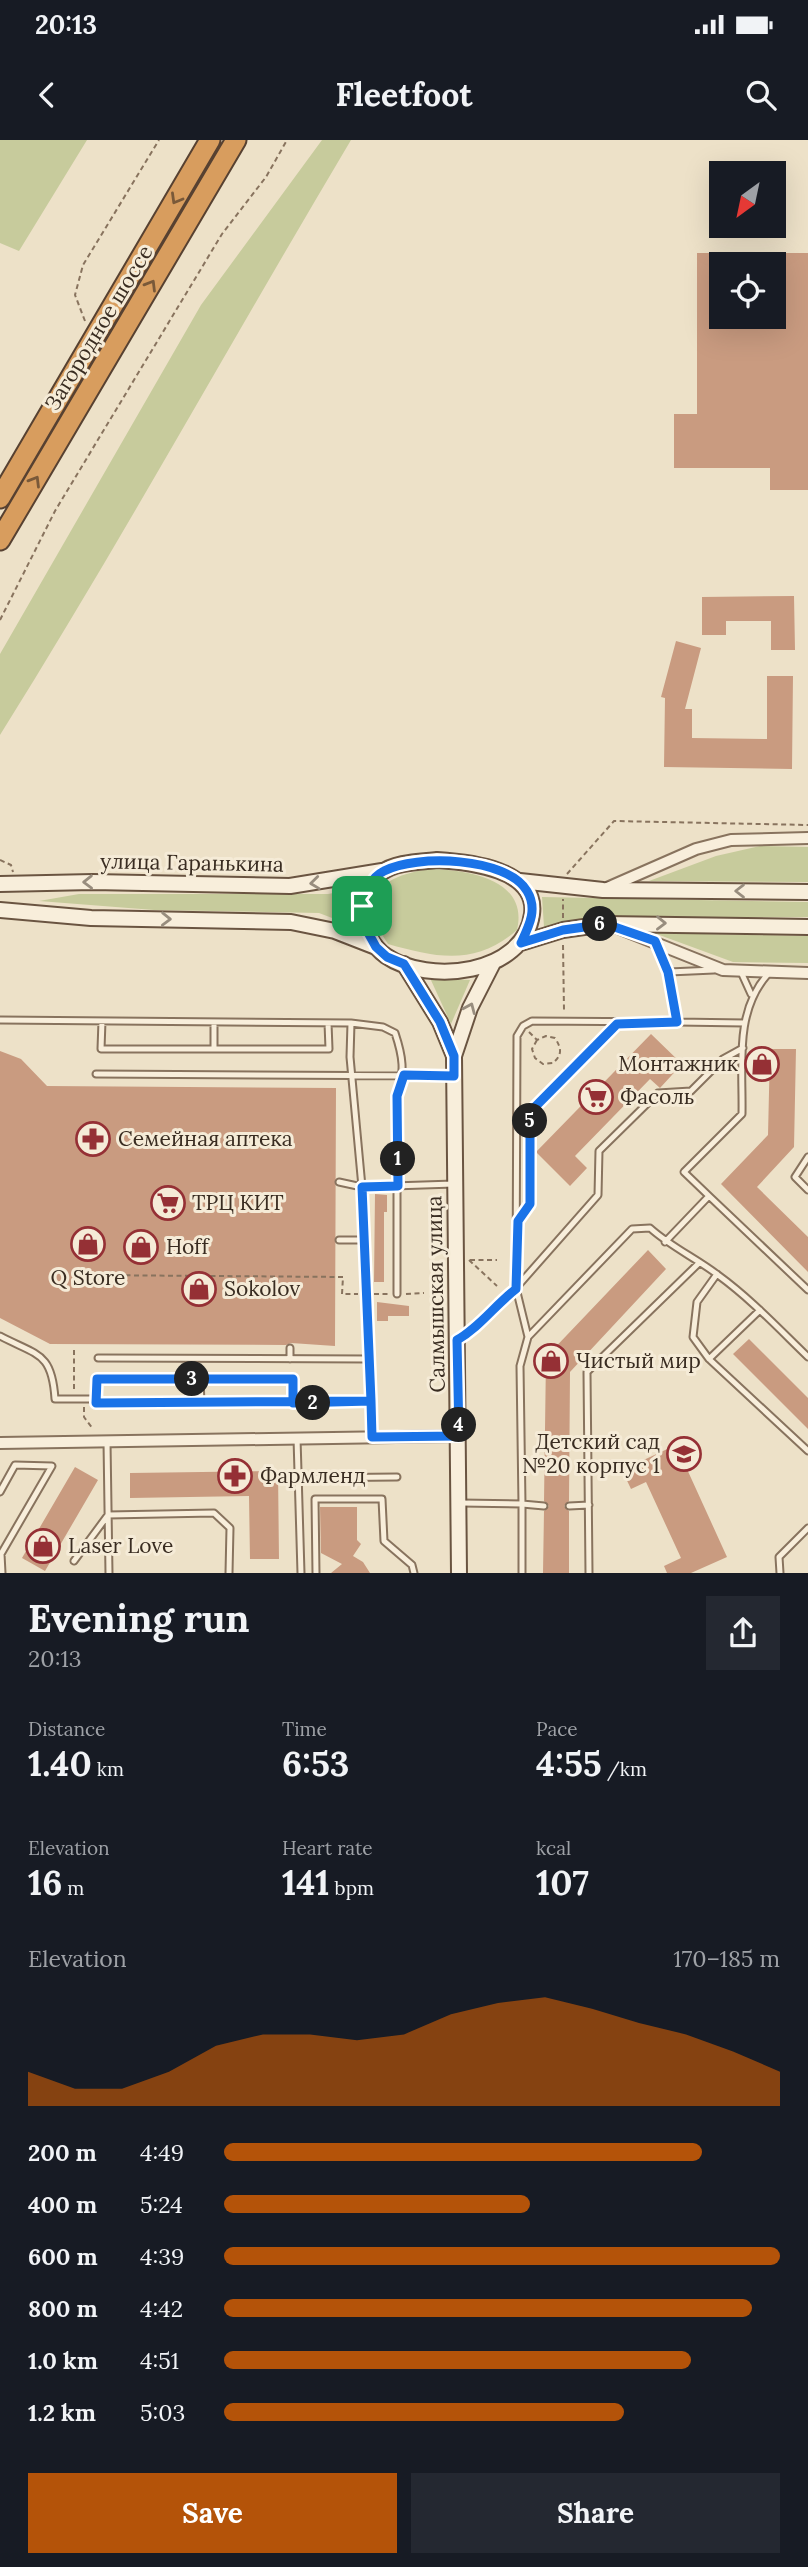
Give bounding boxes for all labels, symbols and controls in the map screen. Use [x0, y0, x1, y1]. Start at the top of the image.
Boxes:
text: 20:13 [35, 8, 97, 41]
text: Fleetfoot [335, 74, 473, 115]
icon: back [28, 76, 66, 114]
icon: search [742, 76, 780, 114]
north arrow [709, 161, 786, 238]
map controls [709, 161, 786, 329]
one-way arrow [171, 192, 184, 204]
street label: Загородное шоссе [39, 240, 159, 415]
button: locate [709, 252, 786, 329]
one-way arrow [142, 280, 155, 293]
one-way arrow [26, 475, 39, 488]
street label: улица Гаранькина [100, 847, 284, 878]
one-way arrow [82, 874, 93, 890]
one-way arrow [309, 875, 320, 890]
pin [332, 876, 392, 936]
one-way arrow [734, 883, 745, 899]
icon: arrive [343, 887, 381, 925]
pin: 6 [582, 906, 618, 942]
text: 6 [594, 911, 605, 935]
one-way arrow [161, 912, 172, 927]
one-way arrow [656, 915, 666, 931]
one-way arrow [462, 1003, 476, 1015]
shop icon: Монтажник [743, 1045, 781, 1083]
place label: Монтажник [618, 1050, 739, 1077]
supermarket icon: Фасоль [577, 1078, 615, 1116]
place label: Фасоль [620, 1083, 694, 1110]
pin: 5 [512, 1104, 548, 1138]
text: 5 [524, 1108, 535, 1132]
pharmacy icon: Семейная аптека [74, 1120, 112, 1158]
place label: Семейная аптека [118, 1125, 293, 1152]
pin: 1 [380, 1142, 416, 1176]
text: 1 [394, 1146, 401, 1170]
supermarket icon: ТРЦ КИТ [149, 1184, 187, 1222]
place label: ТРЦ КИТ [192, 1189, 284, 1216]
street label: Салмышская улица [420, 1195, 451, 1393]
shop icon: Q Store [69, 1225, 107, 1263]
shop icon: Hoff [122, 1228, 160, 1266]
place label: Hoff [166, 1233, 210, 1260]
place label: Q Store [51, 1264, 125, 1291]
shop icon: Sokolov [180, 1270, 218, 1308]
place label: Sokolov [224, 1275, 300, 1302]
shop icon: Чистый мир [532, 1342, 570, 1380]
place label: Чистый мир [576, 1347, 701, 1374]
pin: 3 [174, 1362, 210, 1396]
text: 3 [186, 1366, 197, 1390]
pin: 2 [296, 1386, 330, 1420]
text: 2 [307, 1390, 318, 1414]
pin: 4 [442, 1408, 476, 1442]
text: 4 [453, 1412, 464, 1436]
place label: Детский сад №20 корпус 1 [522, 1428, 660, 1479]
school or university icon: Детский сад №20 корпус 1 [665, 1435, 703, 1473]
pharmacy icon: Фармленд [216, 1457, 254, 1495]
place label: Фармленд [260, 1462, 365, 1489]
shop icon: Laser Love [24, 1527, 62, 1565]
place label: Laser Love [68, 1532, 173, 1559]
text: Evening run [28, 1594, 250, 1642]
button: share [706, 1596, 780, 1670]
text: 20:13 [28, 1644, 82, 1673]
text: Distance [28, 1717, 105, 1741]
text: Time [282, 1717, 327, 1741]
text: Pace [536, 1717, 578, 1741]
text: 1.40 [28, 1741, 92, 1786]
text: 6:53 [282, 1741, 349, 1786]
text: 4:55 [536, 1741, 602, 1786]
text: km [92, 1757, 124, 1781]
text: /km [602, 1757, 647, 1781]
text: Elevation [28, 1836, 110, 1860]
text: Heart rate [282, 1836, 373, 1860]
text: kcal [536, 1836, 571, 1860]
text: 16 [28, 1860, 62, 1905]
text: 141 [282, 1860, 330, 1905]
text: 107 [536, 1860, 589, 1905]
text: m [62, 1876, 84, 1900]
text: bpm [330, 1876, 374, 1900]
text: Elevation [28, 1944, 127, 1973]
text: 170–185 m [673, 1944, 780, 1973]
text: 200 m [28, 2138, 97, 2167]
text: 4:49 [140, 2138, 184, 2167]
text: 400 m [28, 2190, 97, 2219]
text: 5:24 [140, 2190, 183, 2219]
text: 600 m [28, 2242, 98, 2271]
text: 4:39 [140, 2242, 184, 2271]
text: 800 m [28, 2294, 98, 2323]
text: 4:42 [140, 2294, 183, 2323]
text: 1.0 km [28, 2346, 98, 2375]
text: 4:51 [140, 2346, 179, 2375]
text: 1.2 km [28, 2398, 96, 2427]
text: 5:03 [140, 2398, 185, 2427]
button: Save [28, 2473, 397, 2553]
button: Share [411, 2473, 780, 2553]

